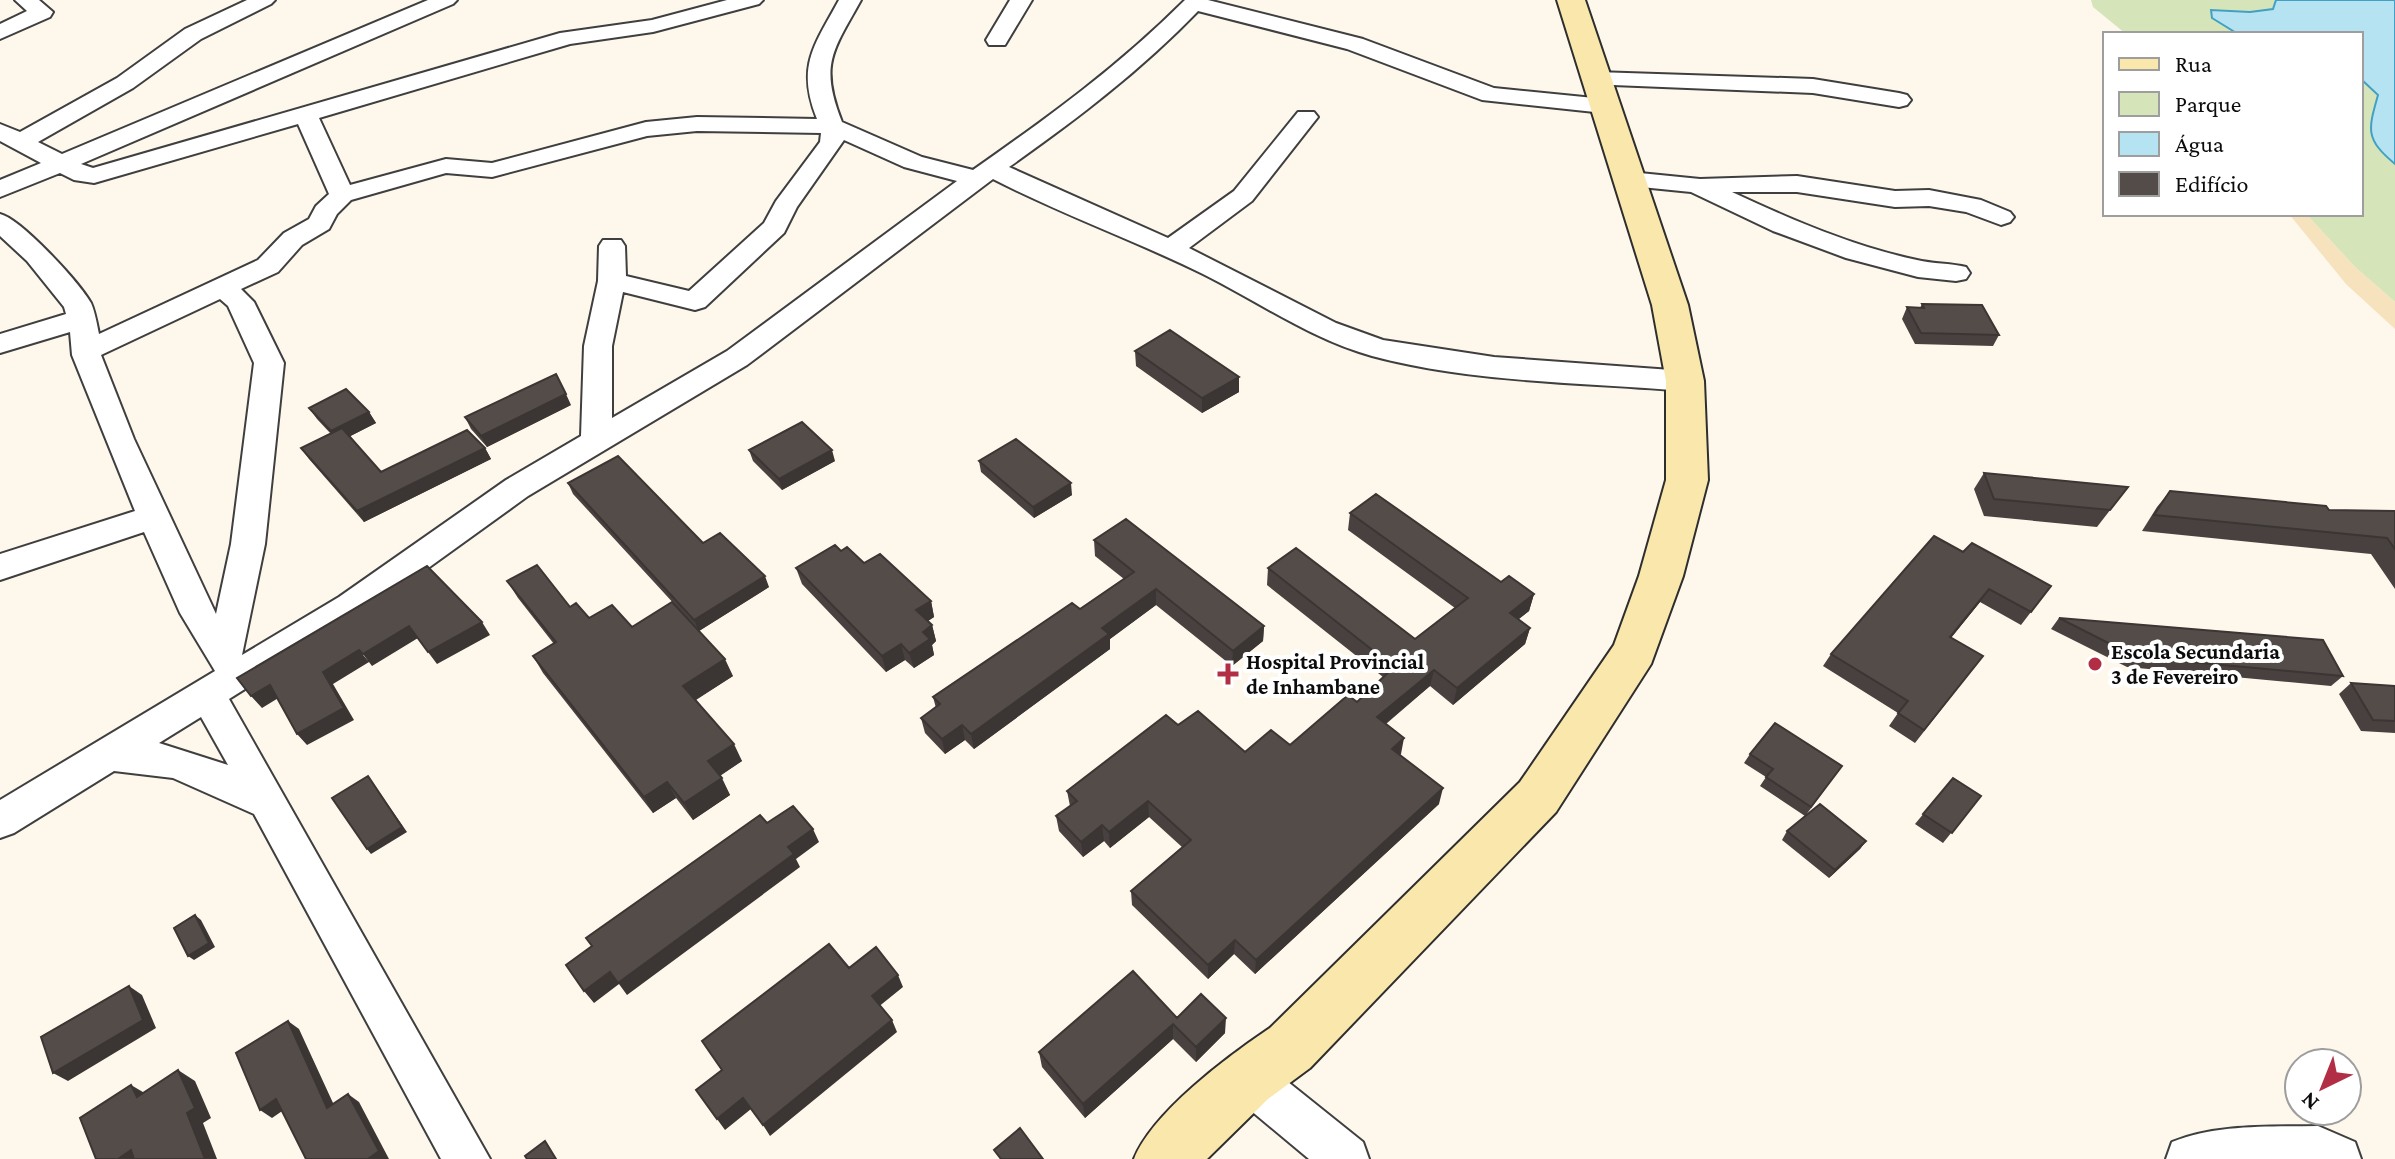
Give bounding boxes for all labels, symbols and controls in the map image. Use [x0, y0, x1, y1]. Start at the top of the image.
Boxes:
legend [2103, 32, 2363, 216]
text: Rua [2175, 50, 2212, 77]
text: Parque [2175, 90, 2241, 117]
text: Água [2175, 130, 2224, 157]
text: Edifício [2175, 170, 2248, 197]
place label: Escola Secundaria 3 de Fevereiro [2111, 639, 2280, 689]
place label: Hospital Provincial de Inhambane [1246, 649, 1425, 699]
marker: Escola Secundaria 3 de Fevereiro [2086, 655, 2104, 673]
marker: Hospital Provincial de Inhambane [1217, 663, 1239, 685]
north arrow [2283, 1047, 2363, 1127]
text: N [2296, 1087, 2324, 1116]

